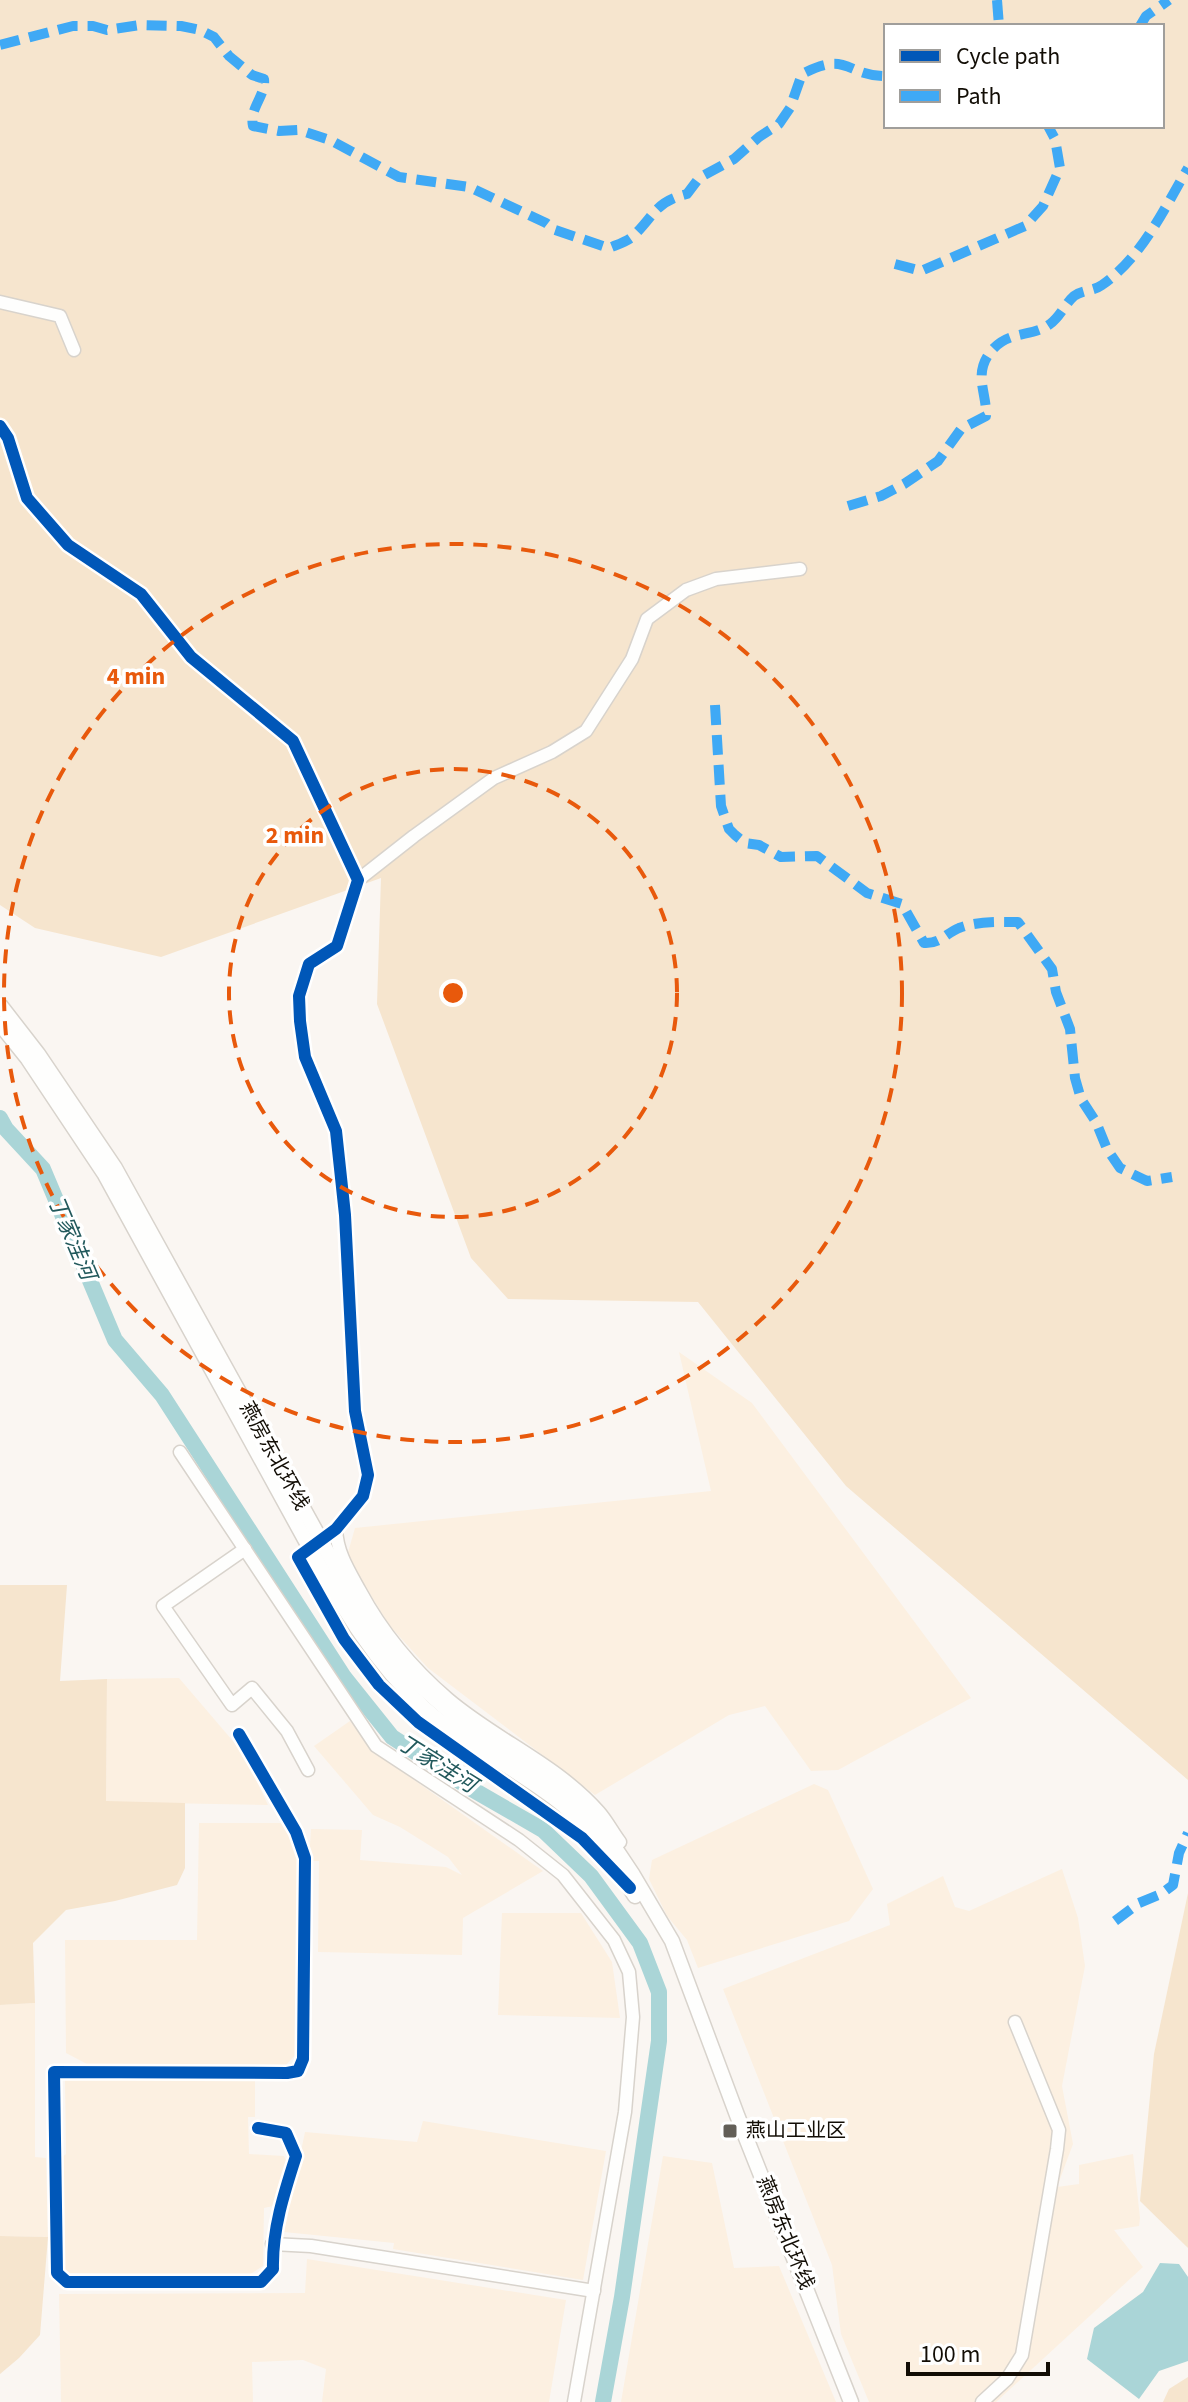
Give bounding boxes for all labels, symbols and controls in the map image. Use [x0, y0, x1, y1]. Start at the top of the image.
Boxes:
legend [884, 24, 1164, 128]
text: Cycle path [956, 39, 1060, 74]
text: Path [956, 79, 1002, 114]
text: 4 min [107, 659, 165, 694]
text: 2 min [266, 818, 324, 853]
centre of rings [439, 979, 467, 1007]
water label: 丁家洼河 [40, 1191, 105, 1288]
street label: 燕房东北环线 [233, 1397, 315, 1515]
water label: 丁家洼河 [391, 1727, 486, 1803]
place label: 燕山工业区 [746, 2117, 846, 2145]
marker: 燕山工业区 [721, 2122, 739, 2140]
street label: 燕房东北环线 [750, 2172, 820, 2294]
scale bar [908, 2326, 1048, 2376]
text: 100 m [920, 2337, 980, 2372]

